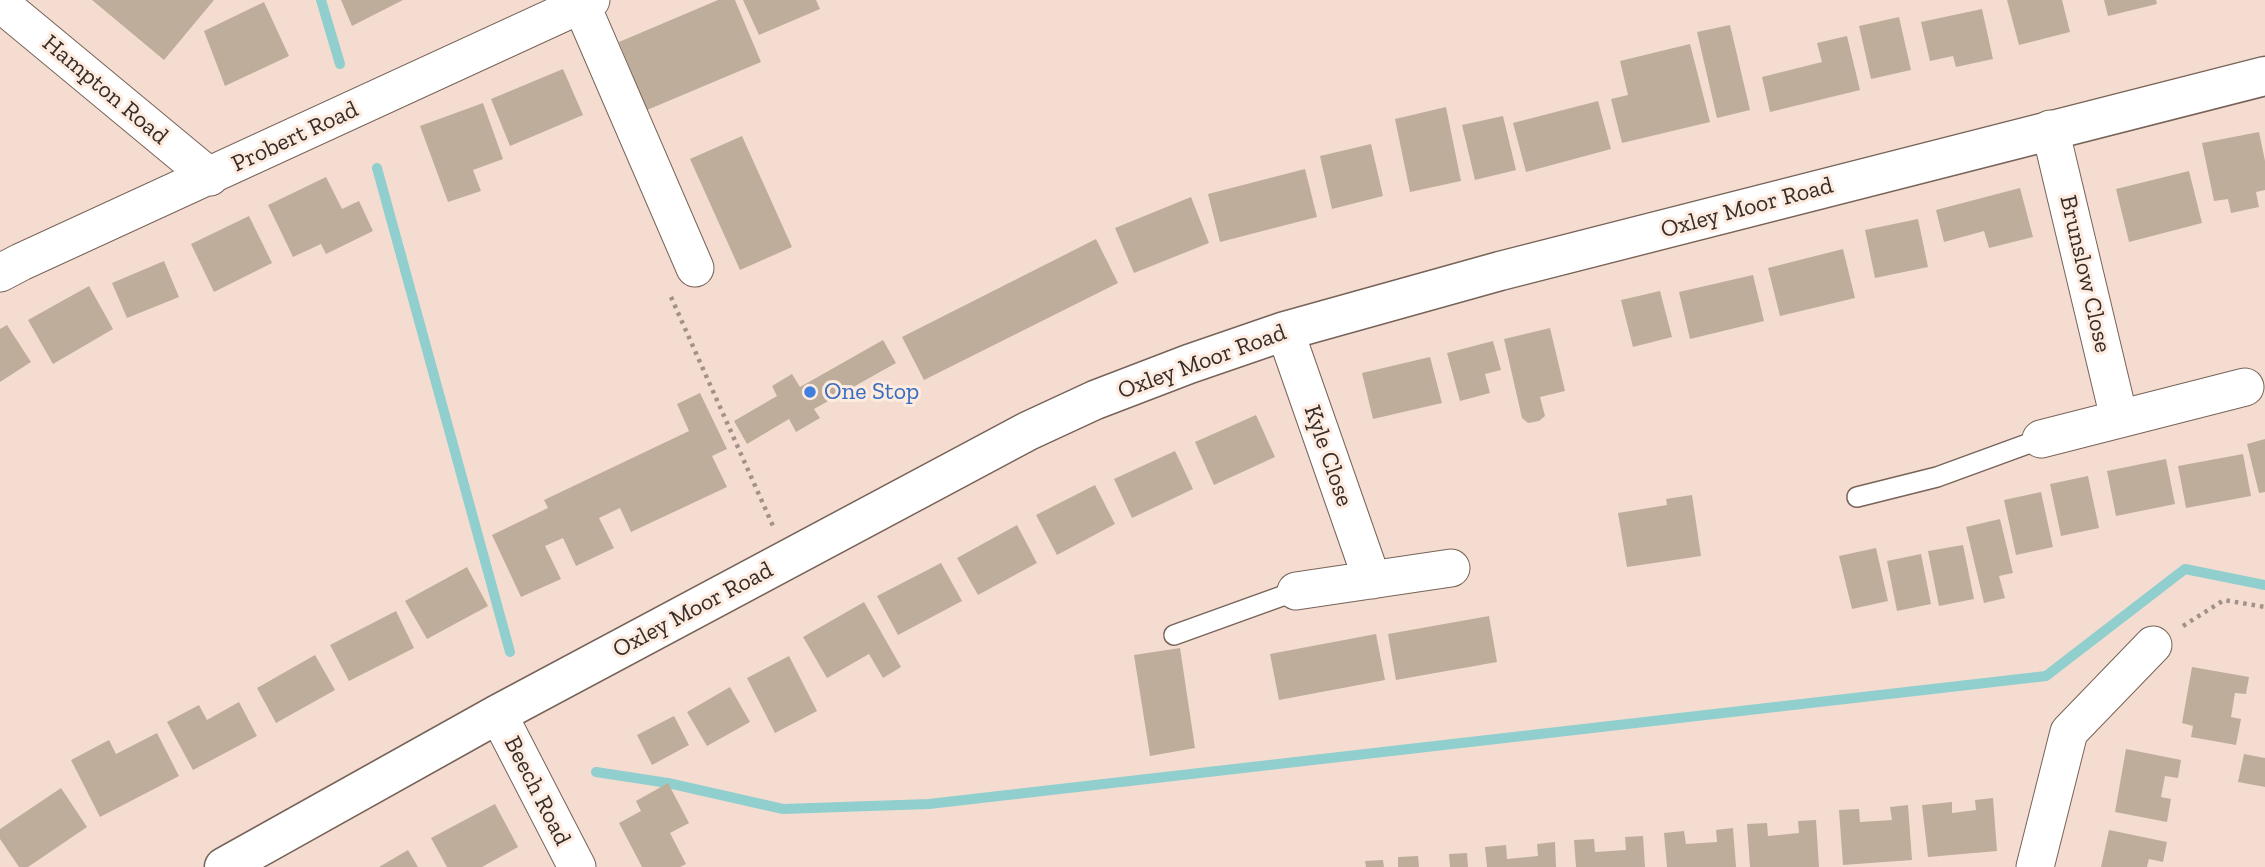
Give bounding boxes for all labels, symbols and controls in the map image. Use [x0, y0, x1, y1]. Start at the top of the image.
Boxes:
street label: Hampton Road [36, 29, 174, 151]
street label: Probert Road [227, 95, 363, 179]
street label: Oxley Moor Road [1658, 171, 1836, 245]
street label: Brunslow Close [2053, 193, 2117, 355]
street label: Oxley Moor Road [1114, 318, 1290, 406]
place label: One Stop [824, 378, 919, 406]
marker: One Stop [802, 384, 818, 400]
street label: Kyle Close [1297, 402, 1359, 510]
street label: Oxley Moor Road [608, 556, 778, 664]
street label: Beech Road [497, 732, 577, 850]

